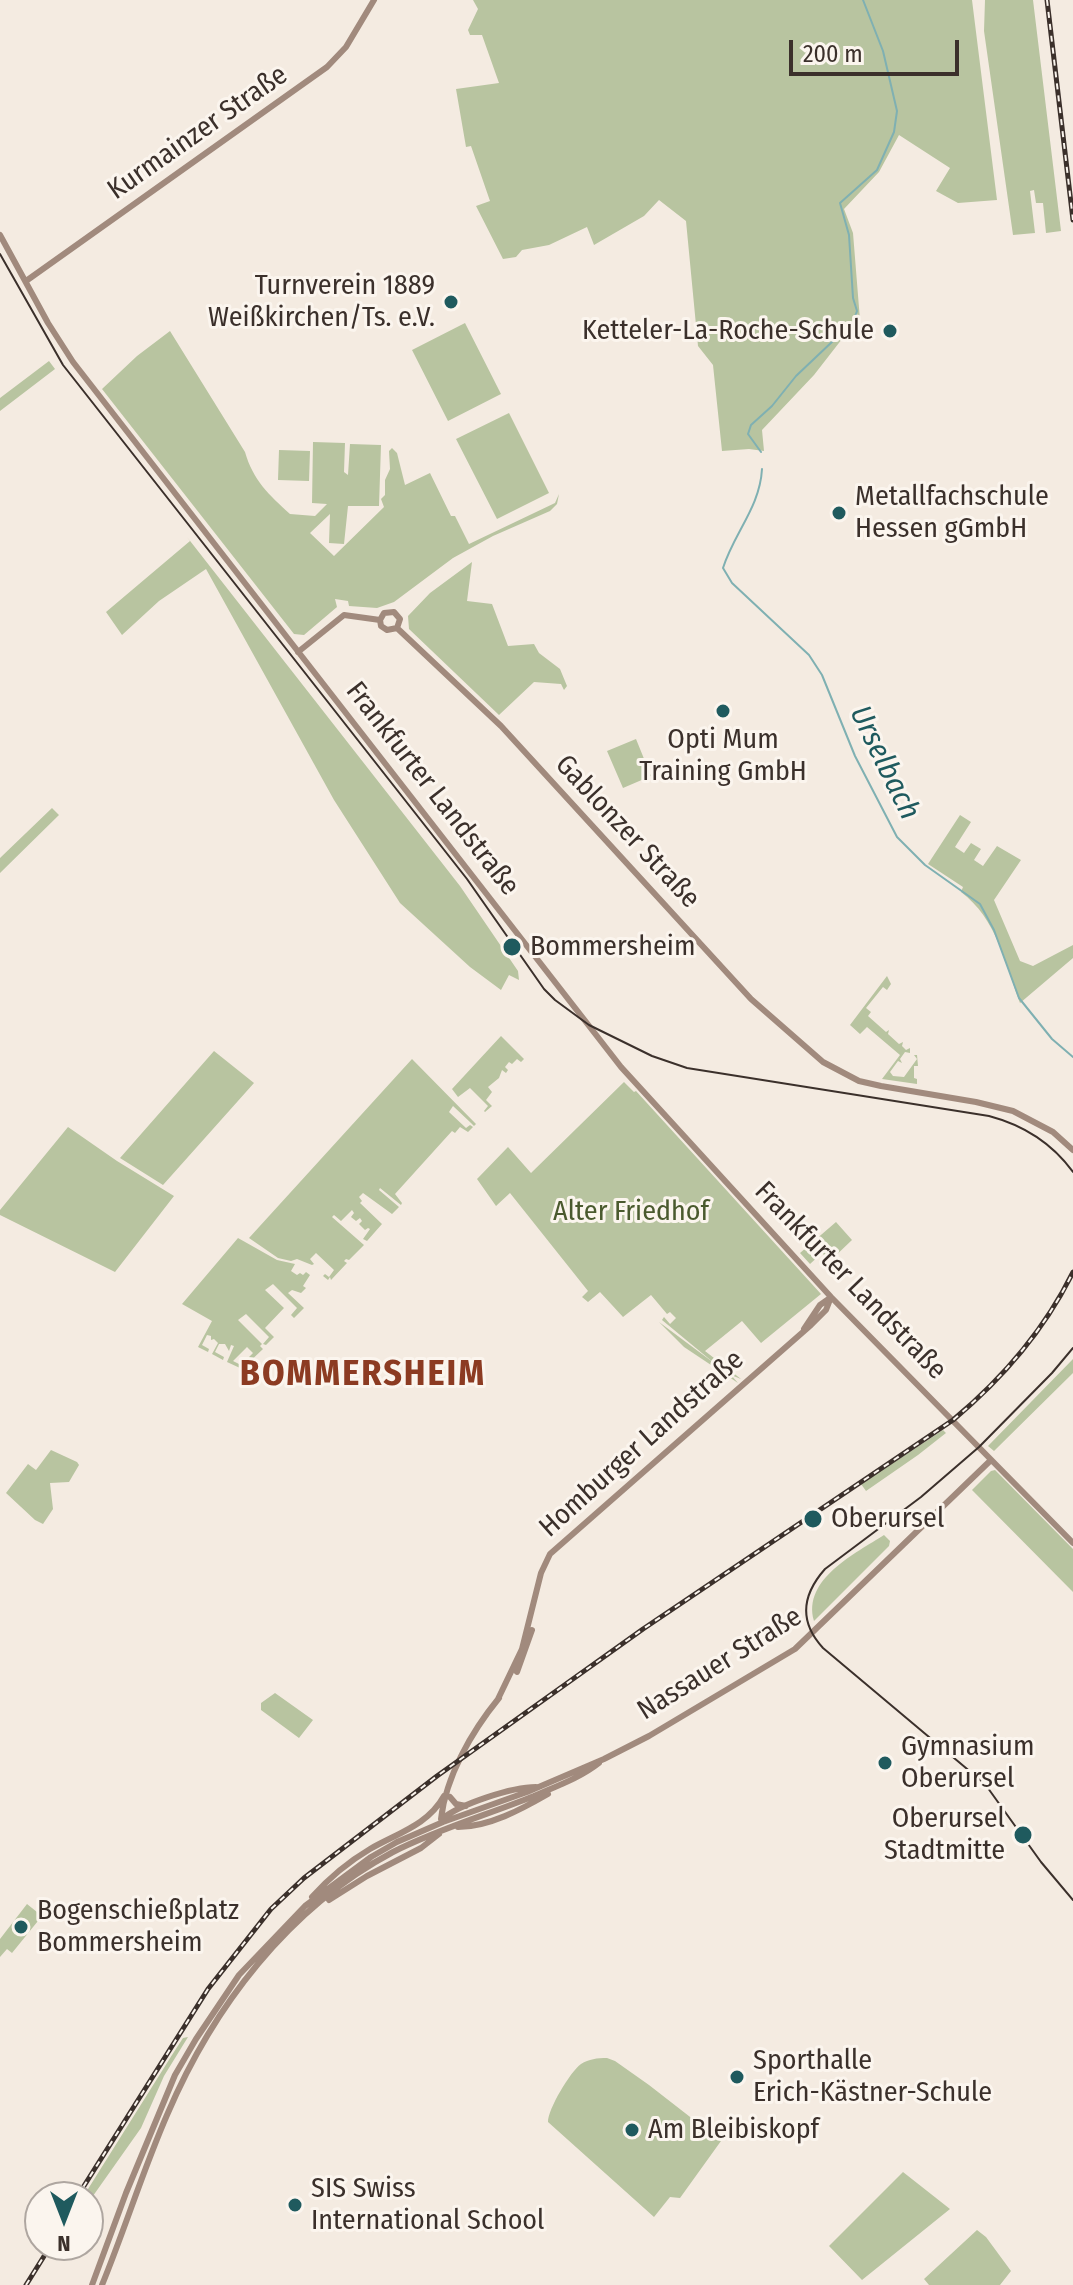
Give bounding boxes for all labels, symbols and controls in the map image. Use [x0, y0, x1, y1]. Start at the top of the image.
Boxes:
scale bar [793, 24, 963, 74]
text: 200 m [803, 40, 863, 68]
street label: Kurmainzer Straße [102, 59, 294, 207]
place label: Turnverein 1889 Weißkirchen/Ts. e.V. [208, 269, 435, 335]
marker: Turnverein 1889 Weißkirchen/Ts. e.V. [442, 293, 460, 311]
place label: Ketteler-La-Roche-Schule [582, 314, 874, 348]
marker: Ketteler-La-Roche-Schule [881, 322, 899, 340]
place label: Metallfachschule Hessen gGmbH [855, 480, 1049, 546]
marker: Metallfachschule Hessen gGmbH [830, 504, 848, 522]
street label: Frankfurter Landstraße [338, 675, 526, 903]
water label: Urselbach [841, 700, 927, 826]
marker: Opti Mum Training GmbH [714, 702, 732, 720]
place label: Opti Mum Training GmbH [639, 723, 807, 789]
street label: Gablonzer Straße [548, 749, 706, 915]
place label: Bommersheim [530, 930, 695, 964]
marker: Bommersheim [501, 936, 523, 958]
street label: Frankfurter Landstraße [747, 1175, 953, 1387]
park label: Alter Friedhof [553, 1195, 709, 1229]
street label: Homburger Landstraße [533, 1343, 751, 1545]
district label: BOMMERSHEIM [240, 1353, 486, 1397]
place label: Oberursel [831, 1502, 944, 1536]
marker: Oberursel [802, 1508, 824, 1530]
street label: Nassauer Straße [632, 1600, 808, 1728]
place label: Gymnasium Oberursel [901, 1730, 1035, 1796]
marker: Gymnasium Oberursel [876, 1754, 894, 1772]
place label: Oberursel Stadtmitte [884, 1802, 1005, 1868]
marker: Oberursel Stadtmitte [1012, 1824, 1034, 1846]
place label: Bogenschießplatz Bommersheim [37, 1894, 239, 1960]
marker: Bogenschießplatz Bommersheim [12, 1918, 30, 1936]
place label: Sporthalle Erich-Kästner-Schule [753, 2044, 992, 2110]
marker: Sporthalle Erich-Kästner-Schule [728, 2068, 746, 2086]
place label: Am Bleibiskopf [648, 2113, 819, 2147]
marker: Am Bleibiskopf [623, 2121, 641, 2139]
place label: SIS Swiss International School [311, 2172, 544, 2238]
north arrow [24, 2181, 104, 2261]
marker: SIS Swiss International School [286, 2196, 304, 2214]
text: N [57, 2230, 71, 2257]

